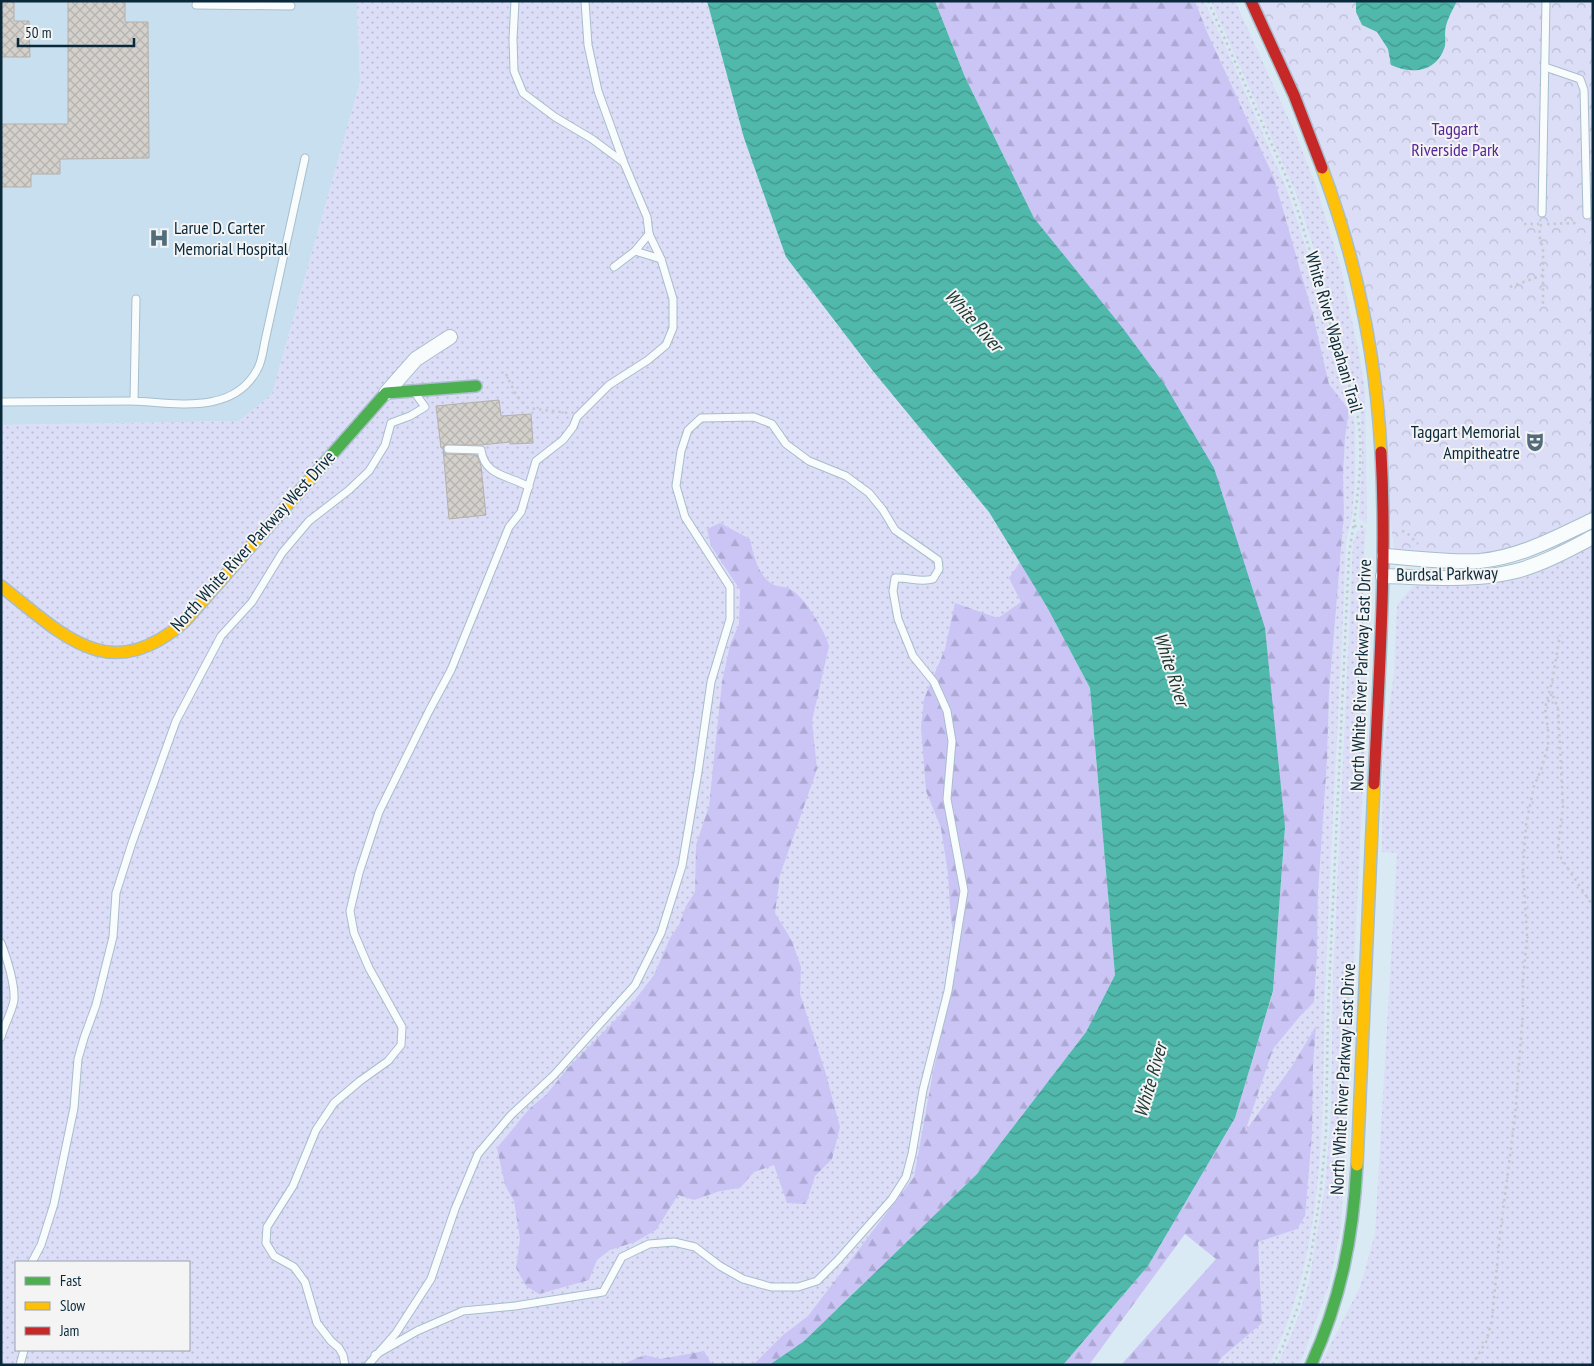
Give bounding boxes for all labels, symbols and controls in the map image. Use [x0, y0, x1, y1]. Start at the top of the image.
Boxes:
scale bar [18, 15, 134, 47]
text: 50 m [25, 23, 51, 42]
park label: Taggart Riverside Park [1411, 117, 1499, 161]
place label: Larue D. Carter Memorial Hospital [174, 216, 289, 260]
hospital icon: Larue D. Carter Memorial Hospital [148, 227, 170, 249]
street label: White River Wapahani Trail [1301, 249, 1369, 416]
water label: White River [940, 284, 1010, 358]
place label: Taggart Memorial Ampitheatre [1411, 420, 1521, 464]
theatre icon: Taggart Memorial Ampitheatre [1524, 431, 1546, 453]
street label: North White River Parkway West Drive [165, 445, 340, 636]
street label: North White River Parkway East Drive [1345, 559, 1376, 791]
street label: Burdsal Parkway [1396, 561, 1498, 586]
water label: White River [1149, 629, 1196, 711]
street label: North White River Parkway East Drive [1325, 963, 1360, 1195]
water label: White River [1128, 1038, 1173, 1120]
legend [15, 1261, 190, 1351]
text: Fast [60, 1271, 81, 1290]
text: Slow [60, 1296, 85, 1315]
text: Jam [59, 1321, 79, 1340]

